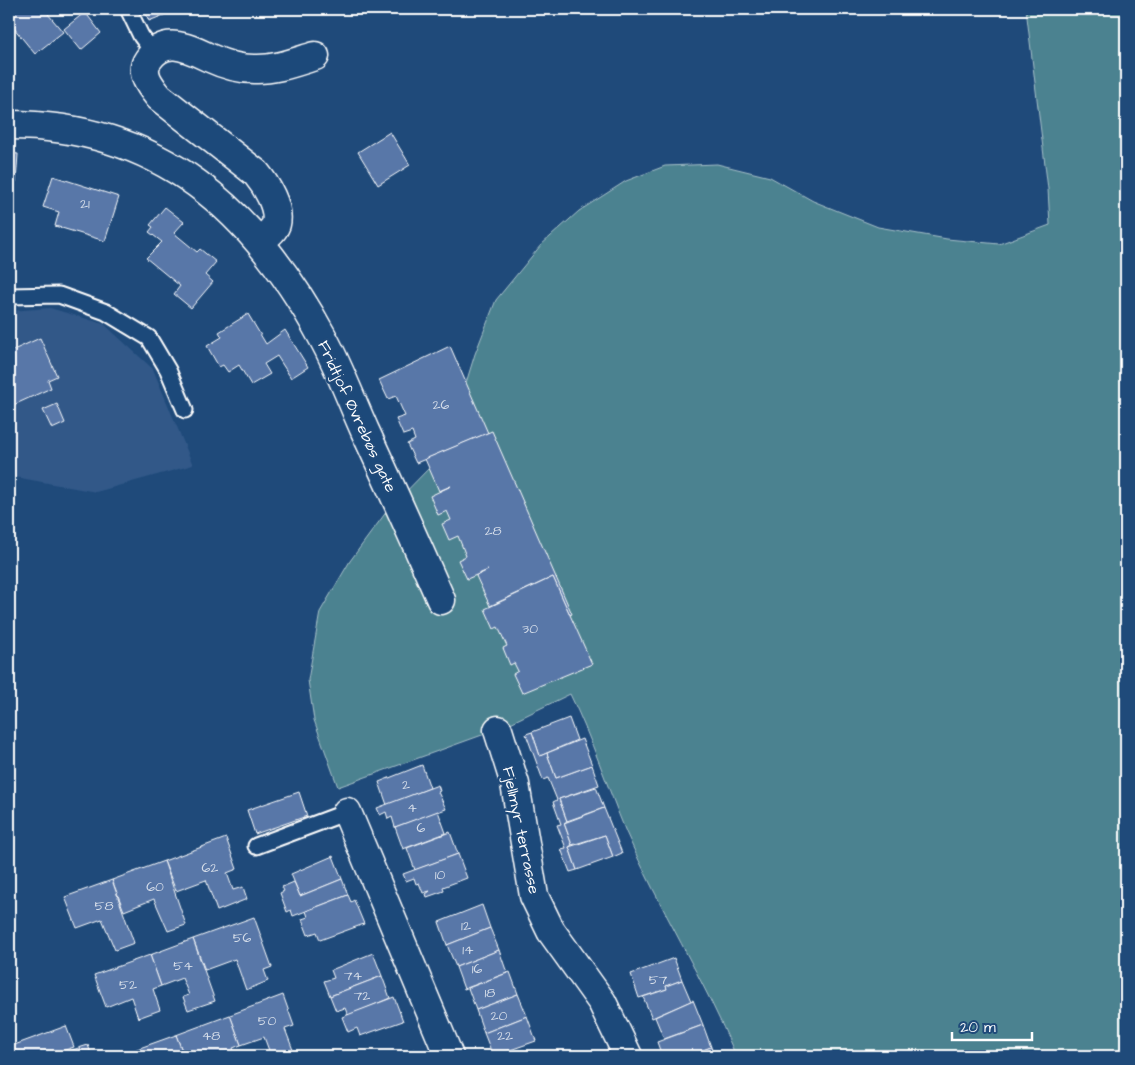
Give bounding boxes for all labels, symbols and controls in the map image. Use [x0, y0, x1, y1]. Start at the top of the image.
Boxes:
house number: 21 [80, 194, 90, 214]
street label: Fridtjof Øvrebøs gate [311, 337, 402, 497]
house number: 26 [433, 395, 450, 415]
house number: 28 [484, 521, 502, 541]
house number: 30 [522, 619, 538, 639]
street label: Fjellmyr terrasse [496, 764, 545, 896]
house number: 2 [402, 775, 410, 795]
house number: 4 [407, 798, 417, 818]
house number: 6 [417, 818, 426, 838]
house number: 62 [202, 858, 218, 878]
house number: 10 [435, 865, 445, 885]
house number: 60 [146, 877, 164, 897]
house number: 58 [95, 896, 114, 916]
house number: 12 [461, 916, 471, 936]
house number: 56 [233, 928, 252, 948]
house number: 14 [462, 940, 474, 960]
house number: 54 [173, 956, 193, 976]
house number: 16 [472, 959, 483, 979]
house number: 74 [344, 966, 363, 986]
house number: 57 [649, 970, 668, 990]
house number: 52 [119, 975, 137, 995]
house number: 18 [485, 983, 495, 1003]
house number: 72 [354, 986, 370, 1006]
house number: 20 [491, 1006, 508, 1026]
scale bar [952, 1010, 1032, 1042]
house number: 50 [258, 1011, 277, 1031]
text: 20 m [960, 1017, 996, 1038]
house number: 48 [202, 1026, 220, 1046]
house number: 22 [497, 1026, 513, 1046]

